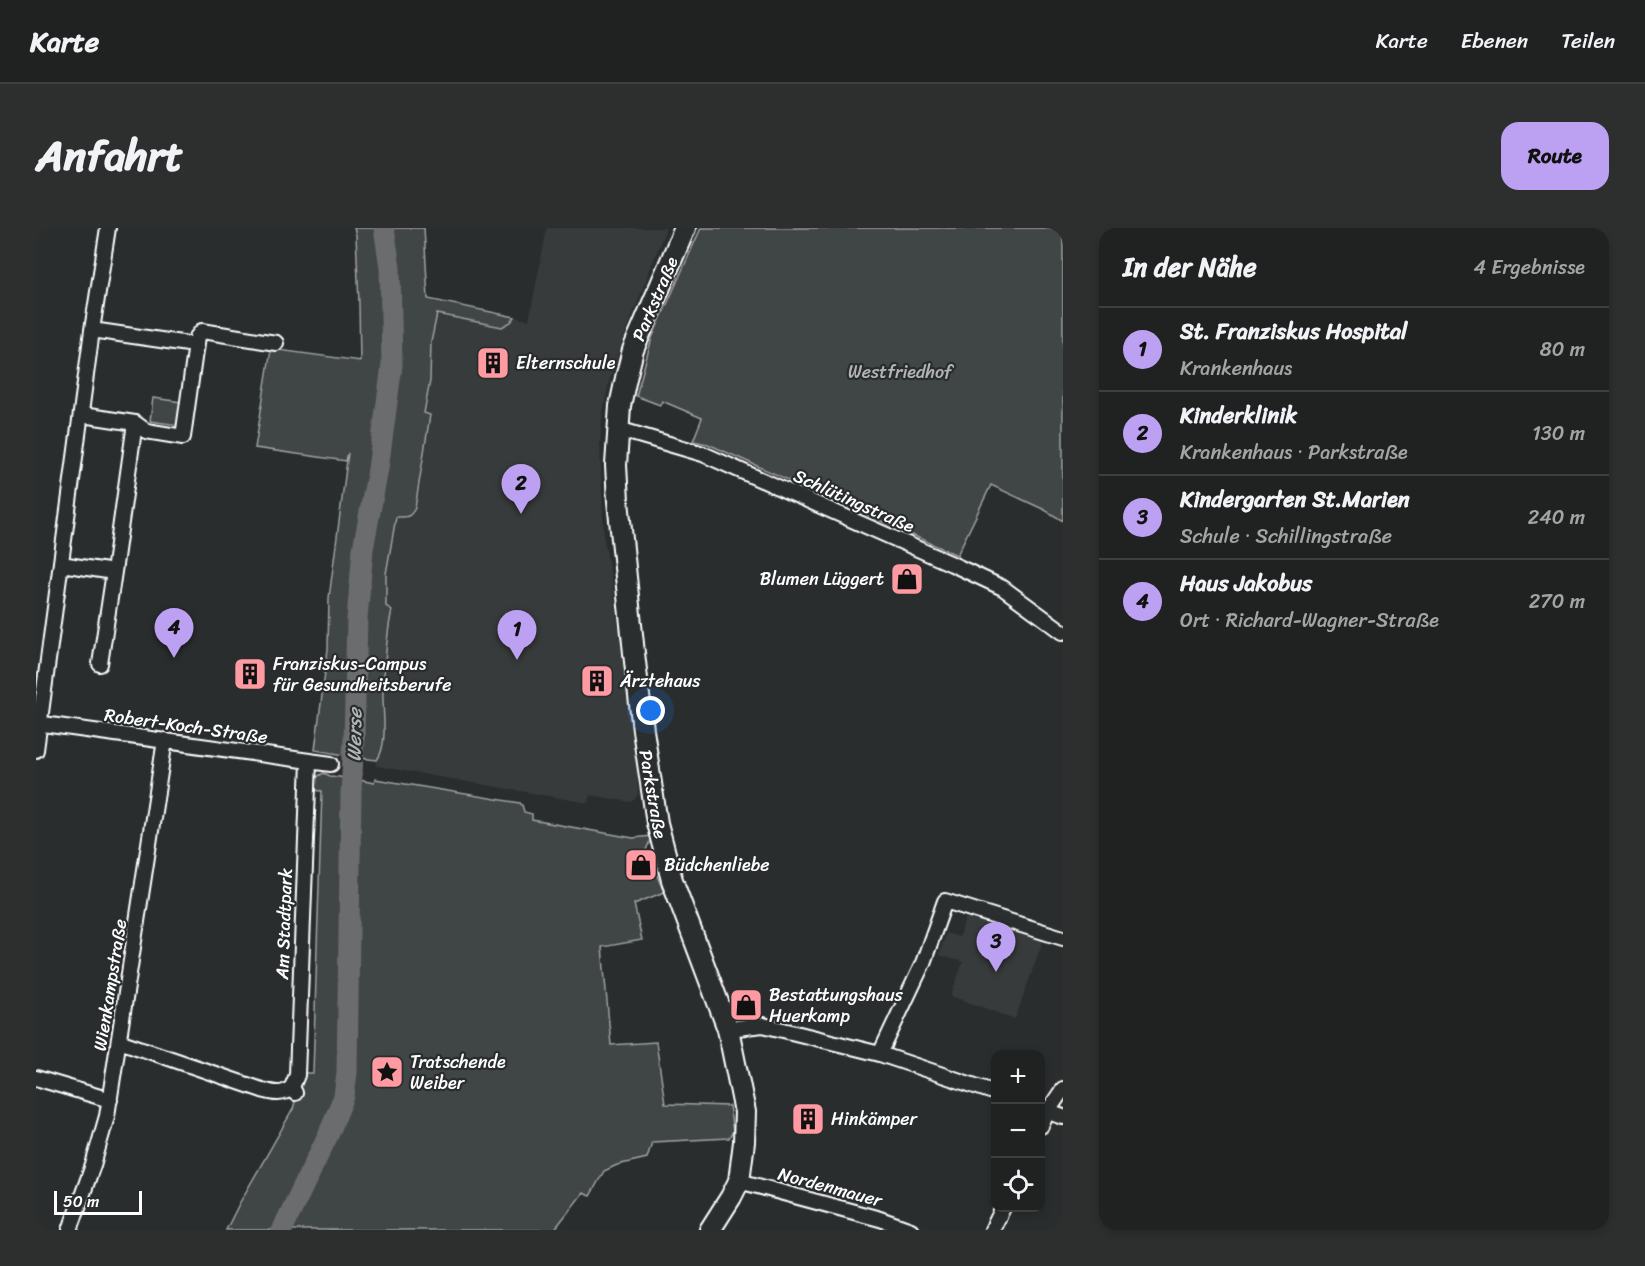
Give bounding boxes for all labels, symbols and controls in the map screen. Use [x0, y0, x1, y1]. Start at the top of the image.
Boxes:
text: Karte [30, 17, 99, 66]
text: Karte [1376, 22, 1428, 60]
text: Ebenen [1461, 22, 1528, 60]
text: Teilen [1561, 22, 1615, 60]
text: Anfahrt [36, 119, 183, 193]
button: Route [1501, 122, 1609, 190]
text: In der Nähe [1123, 244, 1257, 290]
text: 4 Ergebnisse [1474, 250, 1585, 285]
street label: Parkstraße [623, 251, 687, 347]
text: St. Franziskus Hospital [1180, 312, 1407, 351]
text: 1 [1138, 332, 1147, 367]
text: 80 m [1540, 332, 1585, 367]
building icon: Elternschule [475, 345, 511, 381]
place label: Elternschule [516, 347, 616, 379]
text: Krankenhaus [1180, 351, 1292, 386]
park label: Westfriedhof [848, 356, 955, 388]
text: Kinderklinik [1180, 396, 1297, 435]
text: 2 [1137, 416, 1148, 451]
text: 130 m [1532, 416, 1585, 451]
text: Krankenhaus · Parkstraße [1180, 435, 1408, 470]
street label: Schlütingstraße [788, 460, 920, 542]
pin: 2 [502, 464, 540, 514]
text: Kindergarten St.Marien [1180, 480, 1410, 519]
text: 3 [1137, 500, 1148, 535]
text: 240 m [1528, 500, 1585, 535]
text: Schule · Schillingstraße [1180, 519, 1392, 554]
shop icon: Blumen Lüggert [889, 561, 925, 597]
place label: Blumen Lüggert [760, 563, 884, 595]
text: Haus Jakobus [1180, 564, 1312, 603]
text: 4 [1136, 584, 1149, 619]
text: 270 m [1529, 584, 1585, 619]
text: Ort · Richard-Wagner-Straße [1180, 603, 1439, 638]
pin: 4 [154, 608, 194, 658]
pin: 1 [498, 610, 536, 660]
place label: Franziskus-Campus für Gesundheitsberufe [273, 648, 452, 701]
building icon: Franziskus-Campus für Gesundheitsberufe [232, 656, 268, 692]
building icon: Ärztehaus [579, 663, 615, 699]
place label: Ärztehaus [619, 665, 701, 697]
your location [636, 696, 665, 725]
street label: Robert-Koch-Straße [102, 699, 270, 753]
water label: Werse [337, 706, 372, 762]
street label: Parkstraße [629, 747, 677, 841]
shop icon: Büdchenliebe [623, 847, 659, 883]
place label: Büdchenliebe [664, 849, 770, 881]
street label: Am Stadtpark [266, 867, 302, 981]
street label: Wienkampstraße [84, 917, 136, 1053]
pin: 3 [976, 922, 1016, 972]
place label: Bestattungshaus Huerkamp [769, 979, 904, 1032]
shop icon: Bestattungshaus Huerkamp [728, 987, 764, 1023]
place label: Tratschende Weiber [410, 1046, 506, 1099]
map controls [991, 1050, 1045, 1212]
button: + [991, 1050, 1045, 1104]
place icon: Tratschende Weiber [369, 1054, 405, 1090]
building icon: Hinkämper [790, 1101, 826, 1137]
place label: Hinkämper [831, 1103, 919, 1135]
button: − [991, 1104, 1045, 1158]
street label: Nordenmauer [774, 1158, 887, 1217]
button: locate [991, 1158, 1045, 1212]
text: 50 m [63, 1187, 99, 1216]
scale bar [54, 1188, 142, 1216]

